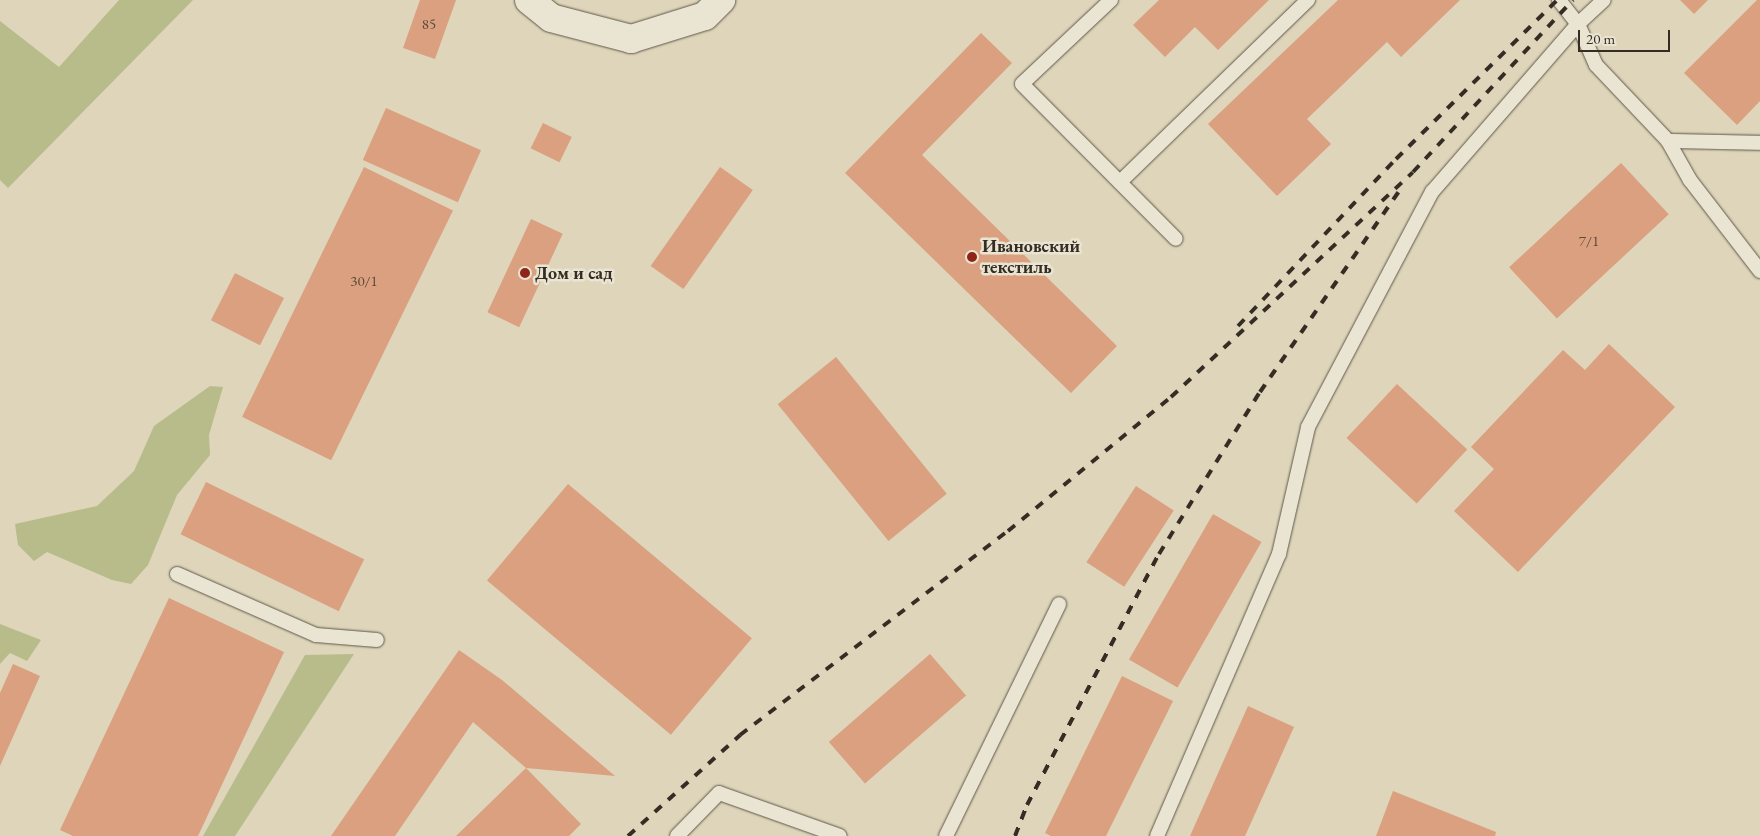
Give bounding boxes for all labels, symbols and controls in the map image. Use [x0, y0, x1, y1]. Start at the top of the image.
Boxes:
house number: 85 [422, 15, 436, 33]
scale bar [1580, 20, 1672, 52]
text: 20 m [1586, 29, 1615, 48]
house number: 7/1 [1579, 232, 1599, 250]
place label: Ивановский текстиль [982, 236, 1080, 278]
marker: Ивановский текстиль [966, 251, 978, 263]
place label: Дом и сад [535, 262, 613, 284]
marker: Дом и сад [519, 267, 531, 279]
house number: 30/1 [350, 272, 378, 290]

